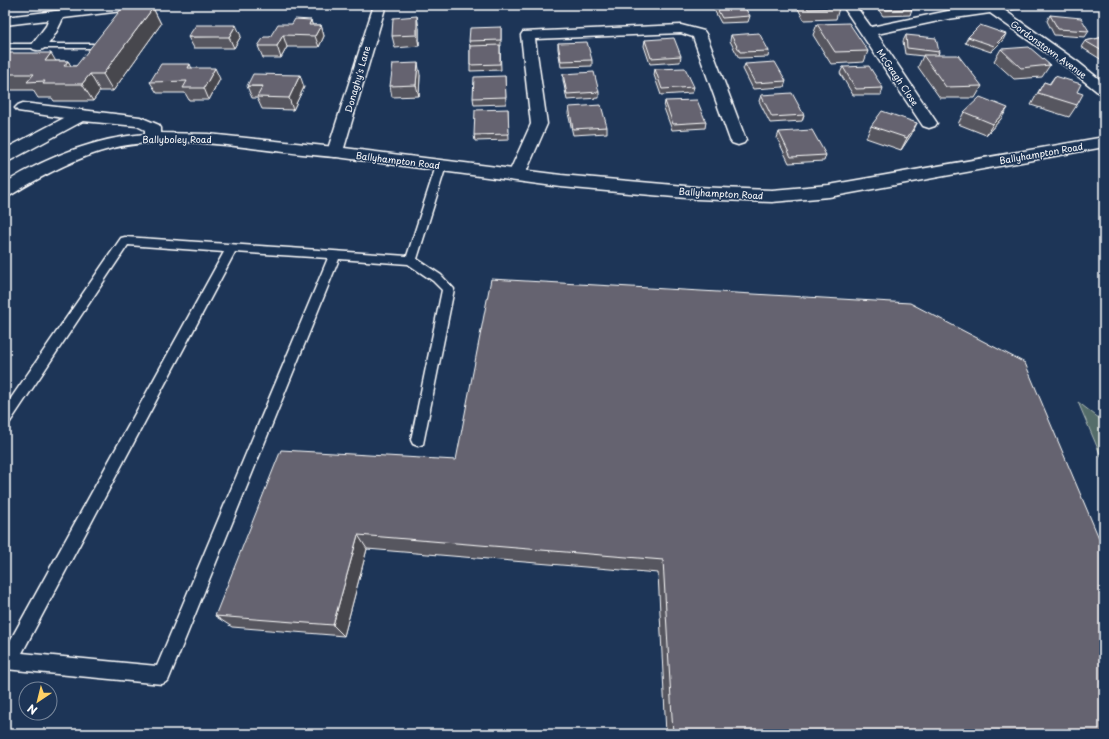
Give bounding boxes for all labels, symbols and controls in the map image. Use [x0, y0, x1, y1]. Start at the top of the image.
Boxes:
street label: Gordonstown Avenue [1008, 16, 1090, 82]
street label: Donaghy's Lane [341, 44, 373, 114]
street label: McGeagh Close [874, 46, 922, 109]
street label: Ballyboley Road [142, 132, 212, 146]
street label: Ballyhampton Road [998, 139, 1084, 167]
street label: Ballyhampton Road [355, 148, 441, 172]
street label: Ballyhampton Road [678, 184, 764, 202]
north arrow [18, 681, 58, 721]
text: N [23, 700, 40, 719]

